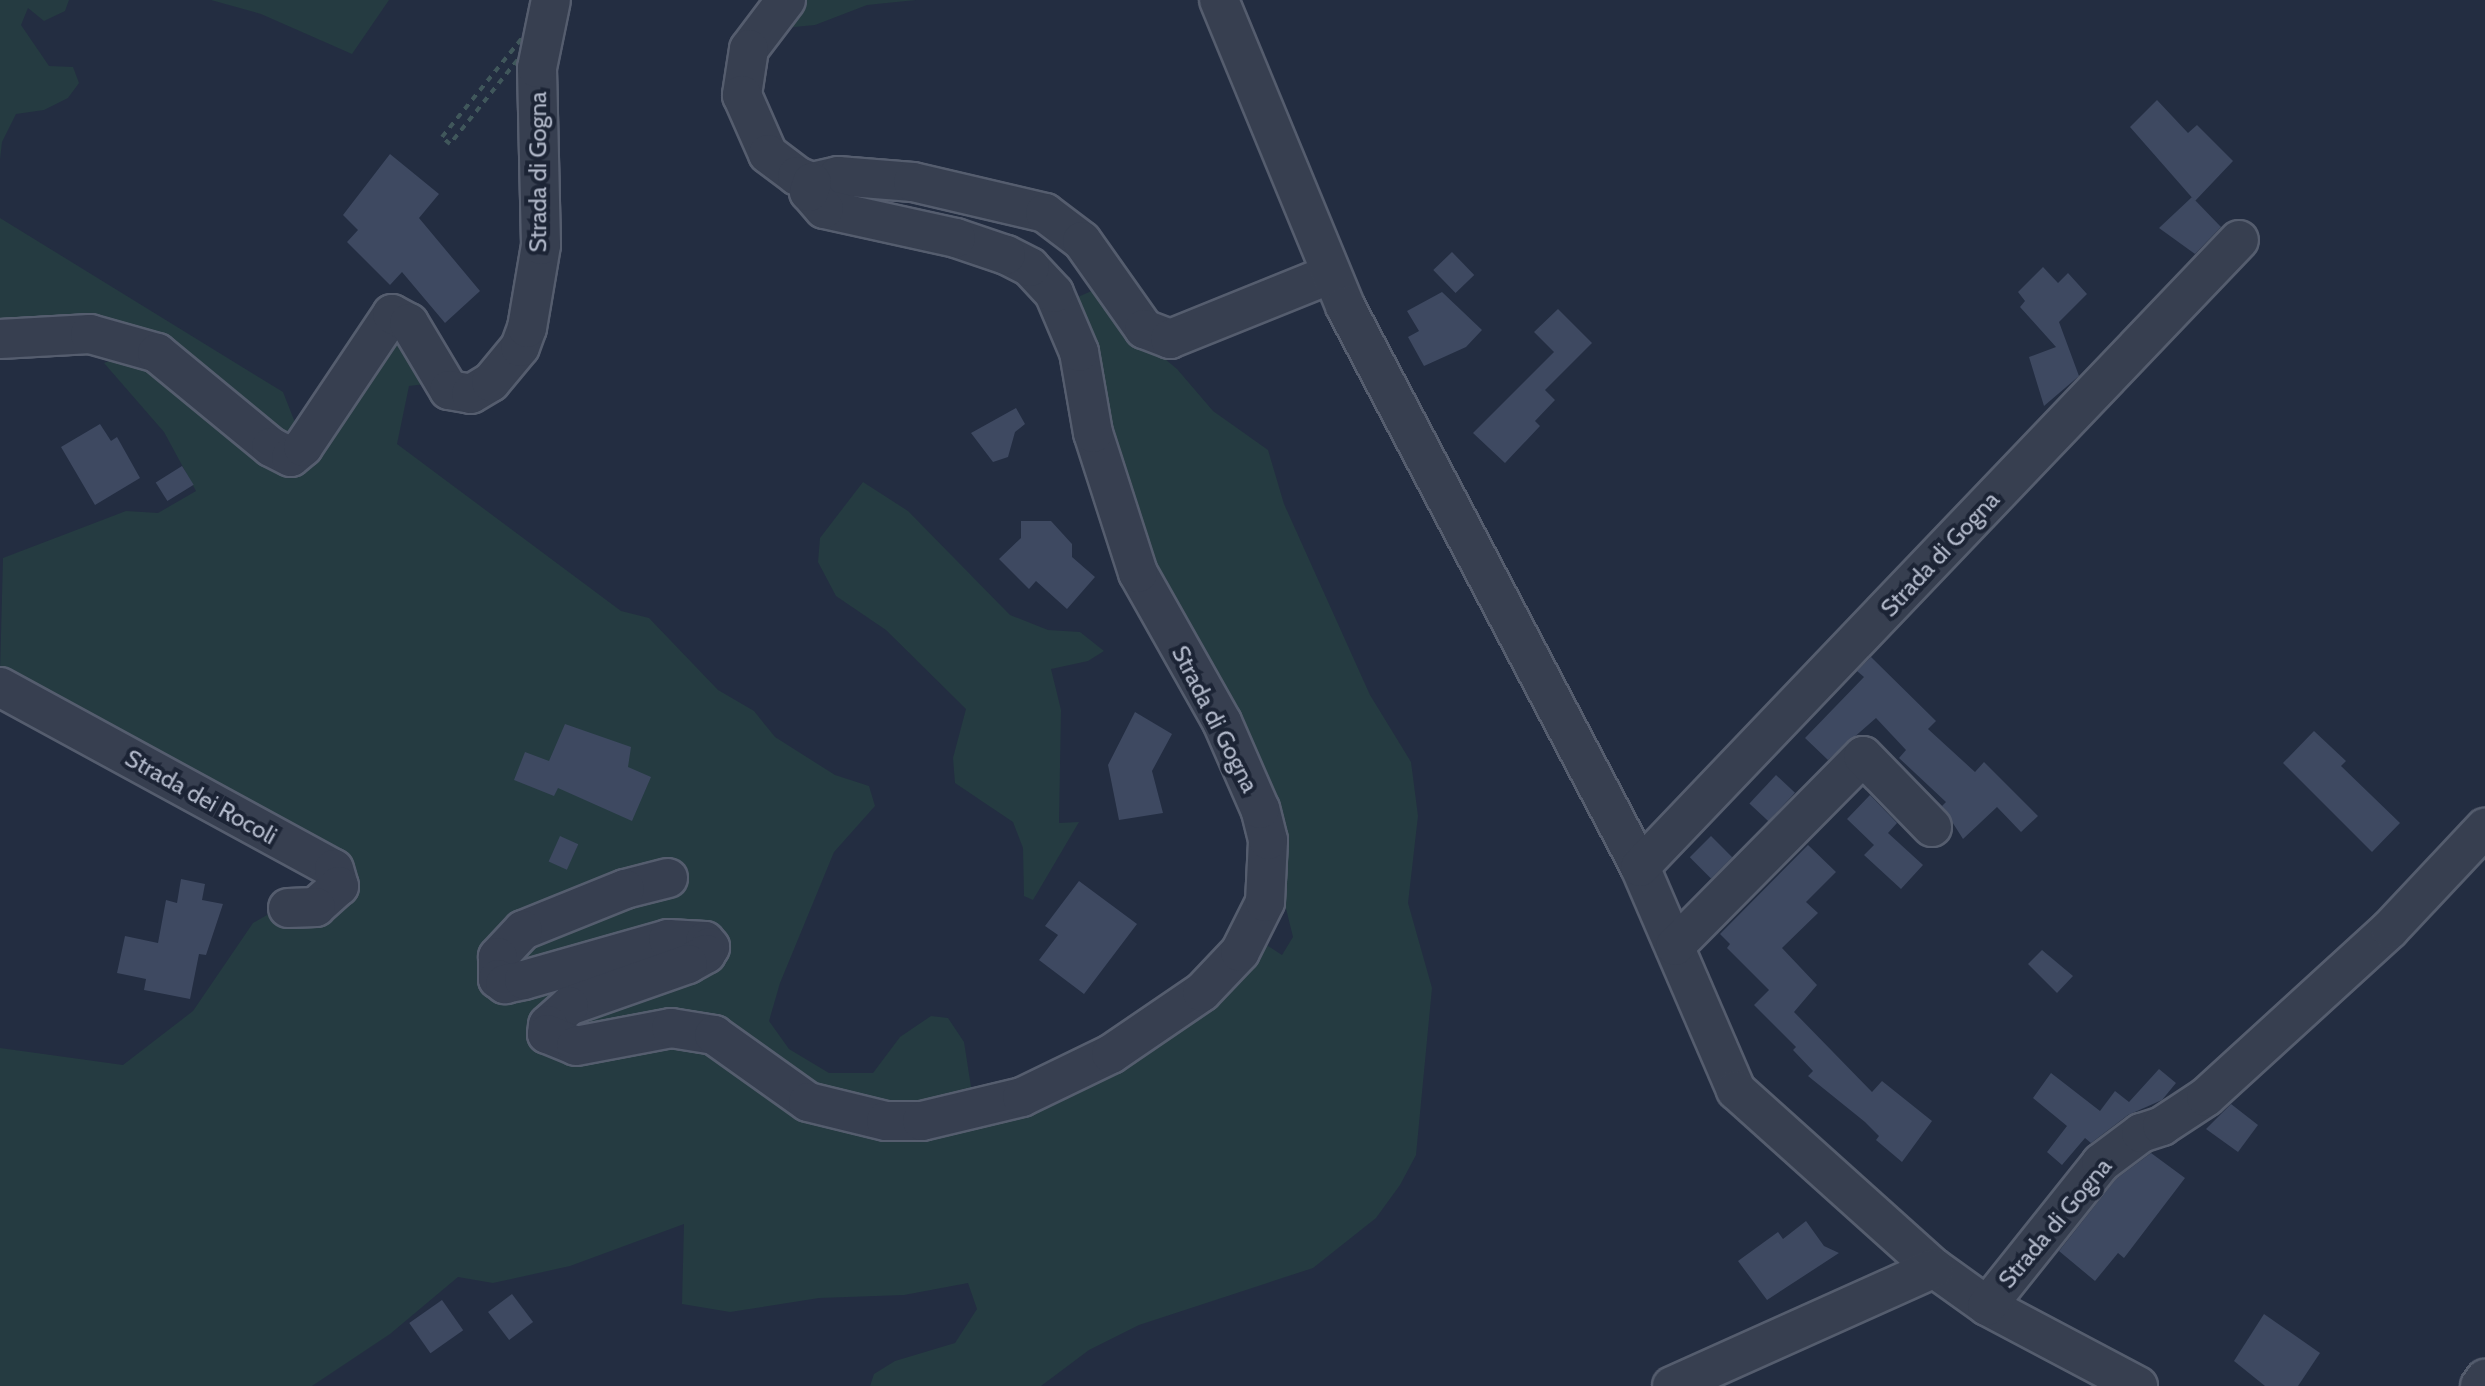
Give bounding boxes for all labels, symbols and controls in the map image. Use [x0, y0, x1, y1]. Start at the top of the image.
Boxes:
street label: Strada di Gogna [524, 92, 552, 252]
street label: Strada di Gogna [1875, 485, 2005, 623]
street label: Strada di Gogna [1166, 641, 1264, 797]
street label: Strada dei Rocoli [120, 743, 282, 851]
street label: Strada di Gogna [1992, 1152, 2118, 1294]

